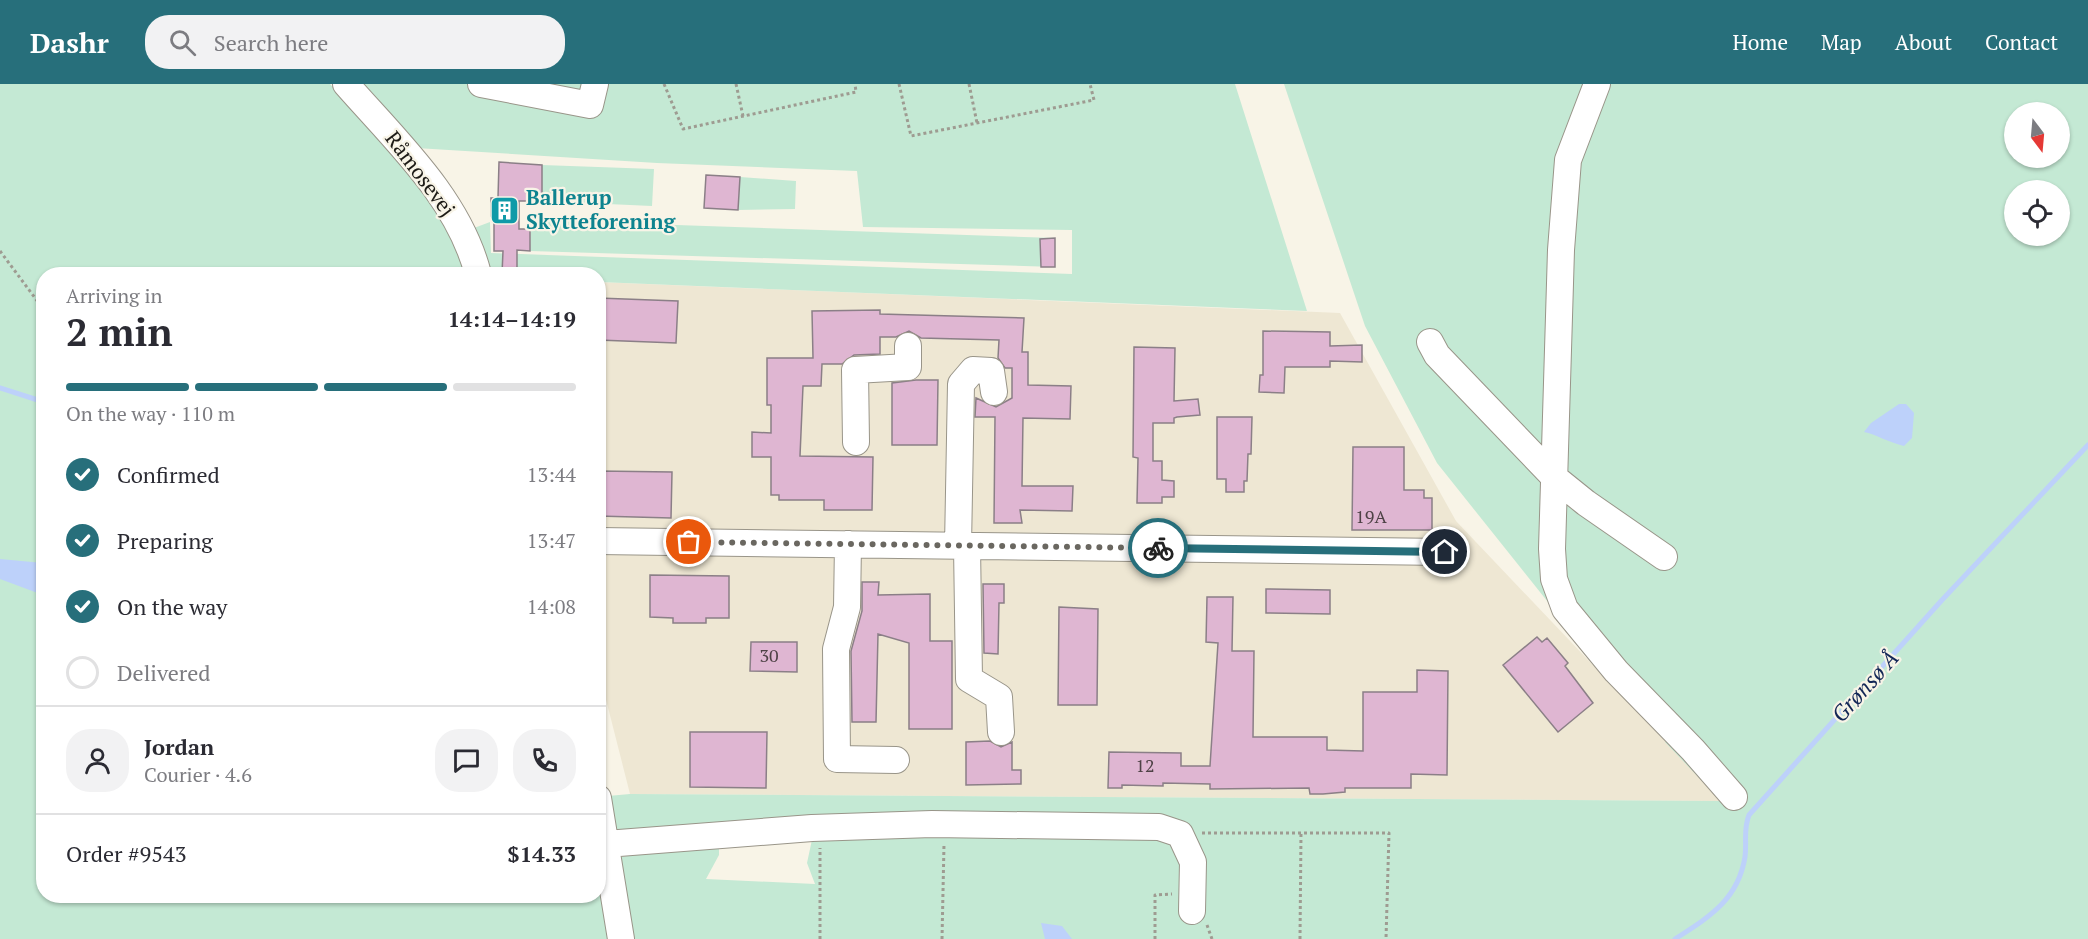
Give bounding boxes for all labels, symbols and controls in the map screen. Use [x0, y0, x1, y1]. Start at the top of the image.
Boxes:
search box [145, 15, 565, 69]
text: Dashr [30, 24, 109, 61]
icon: search [166, 26, 199, 59]
text: Search here [214, 28, 328, 57]
text: Home [1732, 28, 1788, 56]
text: Map [1821, 28, 1862, 56]
text: About [1895, 28, 1952, 56]
text: Contact [1985, 28, 2058, 56]
north arrow [2004, 102, 2070, 168]
map controls [2004, 102, 2070, 246]
street label: Råmosevej [380, 125, 462, 222]
button: locate [2004, 180, 2070, 246]
place label: Ballerup Skytteforening [526, 183, 676, 235]
building icon: Ballerup Skytteforening [489, 194, 521, 226]
text: Arriving in [66, 282, 162, 309]
text: 14:14–14:19 [448, 304, 576, 333]
text: 2 min [66, 305, 173, 357]
text: On the way · 110 m [66, 400, 235, 427]
icon: check [66, 458, 99, 491]
text: Confirmed [117, 460, 220, 489]
text: 13:44 [527, 461, 576, 488]
house number: 19A [1355, 504, 1387, 528]
pin [663, 516, 714, 567]
courier [1128, 518, 1188, 578]
icon: check [66, 524, 99, 557]
icon: bag [672, 525, 705, 558]
text: Preparing [117, 526, 213, 555]
pin [1419, 526, 1470, 577]
text: 13:47 [527, 527, 576, 554]
icon: bike [1142, 532, 1175, 565]
icon: home [1428, 535, 1461, 568]
icon: check [66, 590, 99, 623]
text: On the way [117, 592, 227, 621]
text: 14:08 [527, 593, 576, 620]
house number: 30 [759, 643, 779, 667]
water label: Grønsø Å [1825, 644, 1905, 728]
text: Delivered [117, 658, 210, 687]
button: person [66, 729, 129, 792]
button: chat [435, 729, 498, 792]
button: phone [513, 729, 576, 792]
text: Jordan [144, 732, 214, 761]
house number: 12 [1135, 753, 1155, 777]
text: Courier · 4.6 [144, 761, 252, 788]
text: Order #9543 [66, 839, 186, 868]
text: $14.33 [507, 839, 576, 868]

